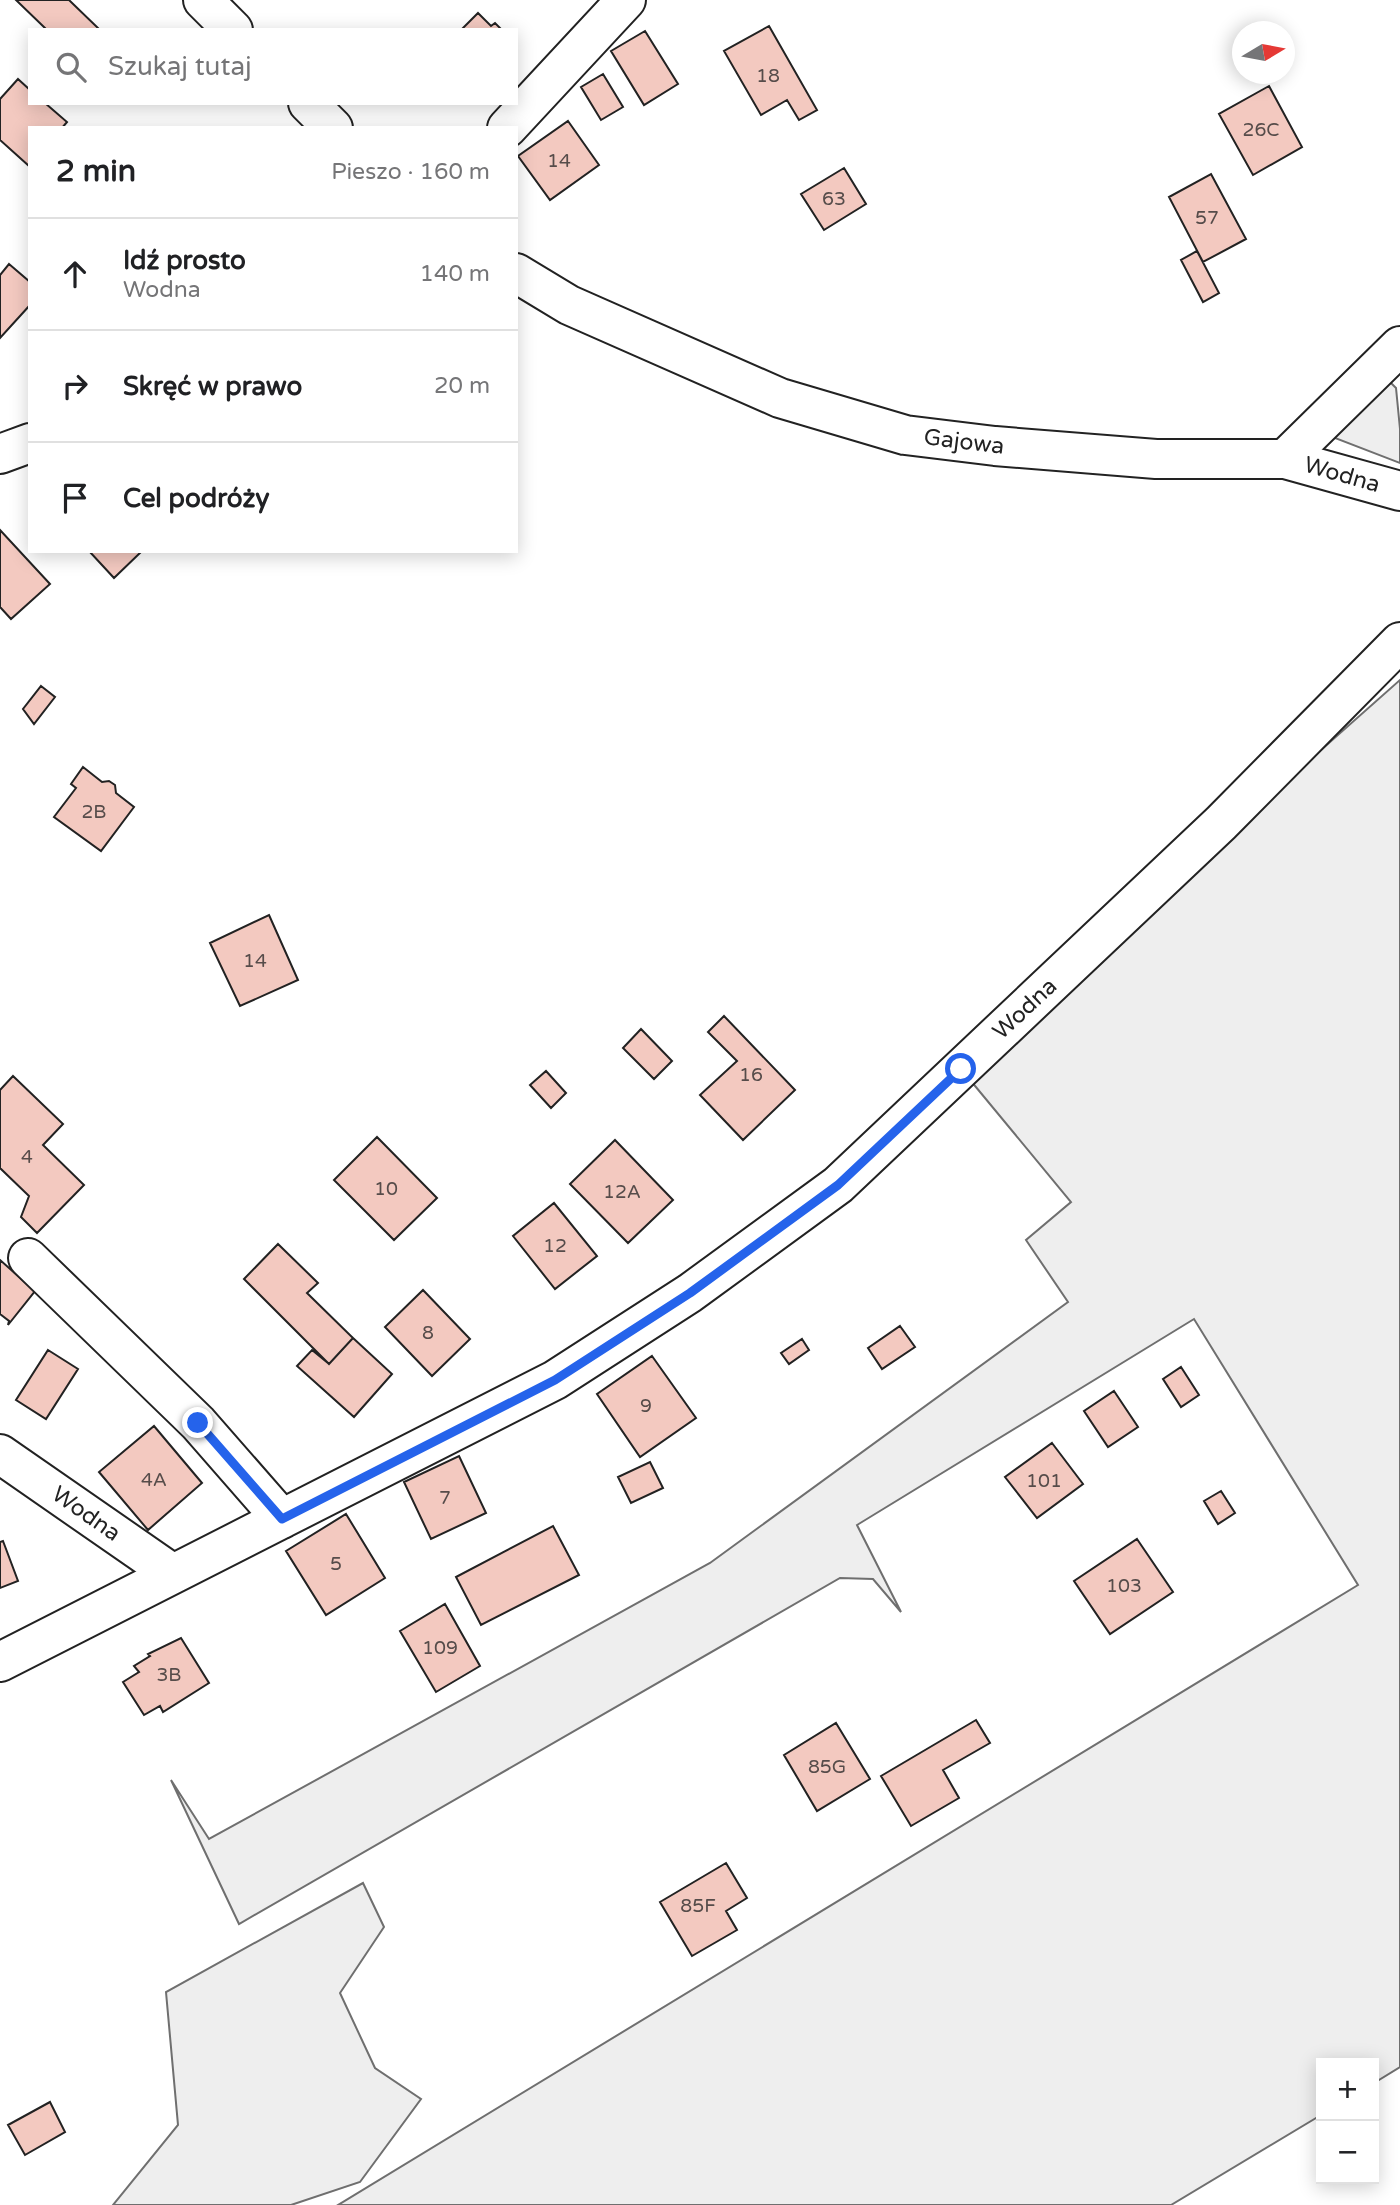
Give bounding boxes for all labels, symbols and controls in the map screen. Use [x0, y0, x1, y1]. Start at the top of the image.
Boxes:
north arrow [1232, 21, 1295, 84]
search box [28, 28, 518, 105]
icon: search [52, 48, 90, 86]
text: Szukaj tutaj [108, 51, 252, 82]
house number: 18 [756, 65, 780, 87]
house number: 26C [1242, 119, 1280, 141]
house number: 14 [547, 150, 571, 172]
text: 2 min [56, 153, 136, 190]
text: Pieszo · 160 m [331, 158, 490, 186]
house number: 63 [822, 188, 846, 210]
house number: 57 [1195, 207, 1219, 229]
text: Idź prosto [123, 245, 246, 276]
icon: ahead [56, 255, 94, 293]
text: 140 m [420, 260, 490, 288]
text: Wodna [123, 276, 201, 304]
icon: right [56, 367, 94, 405]
text: Skręć w prawo [123, 371, 302, 402]
text: 20 m [434, 372, 490, 400]
street label: Gajowa [922, 423, 1006, 461]
street label: Wodna [1301, 451, 1383, 499]
icon: arrive [56, 479, 94, 517]
text: Cel podróży [123, 483, 270, 514]
house number: 2B [81, 801, 107, 823]
house number: 14 [243, 950, 267, 972]
street label: Wodna [987, 972, 1063, 1046]
route start [945, 1053, 976, 1084]
house number: 16 [739, 1064, 763, 1086]
house number: 4 [21, 1146, 33, 1168]
house number: 10 [374, 1178, 398, 1200]
house number: 12A [603, 1181, 641, 1203]
house number: 12 [543, 1235, 567, 1257]
house number: 8 [422, 1322, 434, 1344]
house number: 9 [640, 1395, 652, 1417]
route end [182, 1407, 213, 1438]
house number: 4A [141, 1469, 167, 1491]
house number: 101 [1026, 1470, 1062, 1492]
street label: Wodna [46, 1480, 126, 1548]
house number: 7 [439, 1487, 451, 1509]
house number: 5 [330, 1553, 342, 1575]
house number: 103 [1106, 1575, 1142, 1597]
house number: 109 [422, 1637, 458, 1659]
house number: 3B [156, 1664, 182, 1686]
house number: 85G [808, 1756, 846, 1778]
house number: 85F [680, 1895, 716, 1917]
map controls [1316, 2058, 1379, 2184]
button: + [1316, 2058, 1379, 2121]
button: − [1316, 2121, 1379, 2184]

